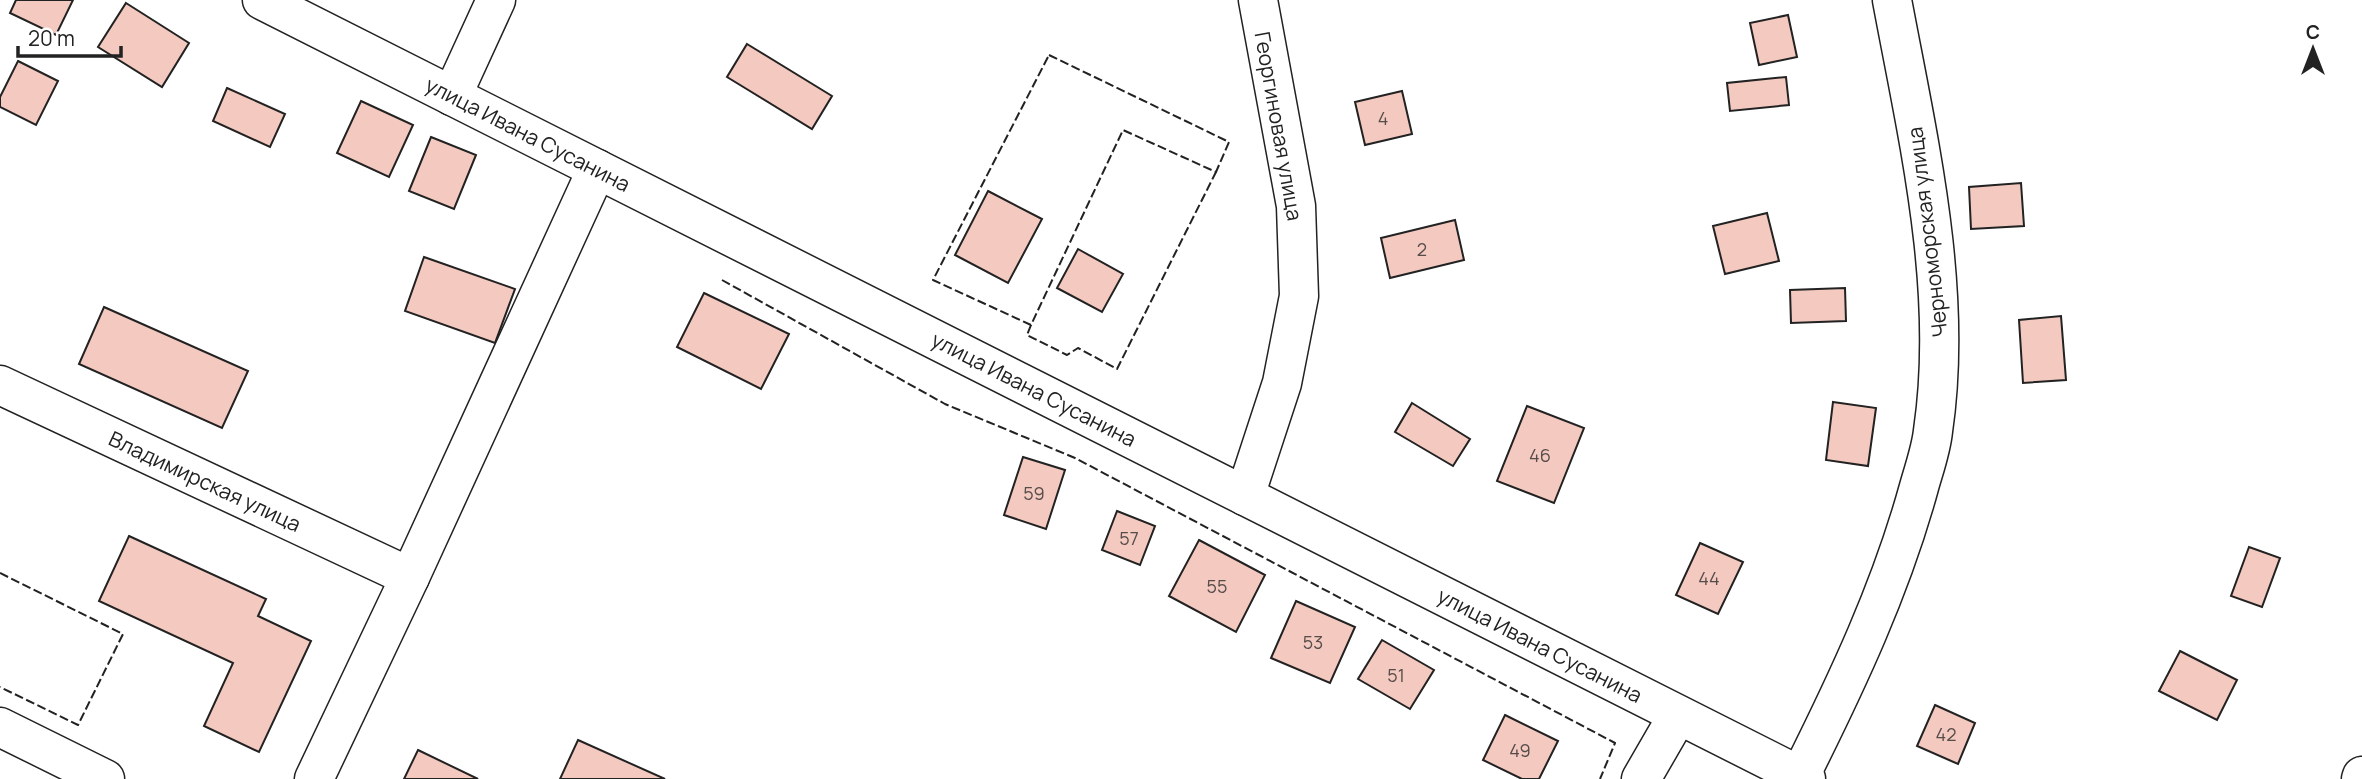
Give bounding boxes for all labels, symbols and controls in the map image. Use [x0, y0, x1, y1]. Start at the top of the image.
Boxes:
scale bar [18, 14, 121, 58]
north arrow [2278, 14, 2348, 84]
text: С [2306, 19, 2320, 45]
text: 20 m [28, 24, 75, 52]
street label: Георгиновая улица [1249, 29, 1309, 223]
street label: улица Ивана Сусанина [421, 70, 635, 198]
house number: 4 [1378, 106, 1388, 130]
street label: Черноморская улица [1900, 125, 1954, 339]
house number: 2 [1417, 237, 1427, 261]
street label: улица Ивана Сусанина [927, 325, 1141, 453]
street label: Владимирская улица [104, 424, 306, 538]
house number: 46 [1529, 443, 1551, 467]
house number: 59 [1023, 481, 1045, 505]
house number: 57 [1119, 526, 1139, 550]
house number: 44 [1698, 566, 1720, 590]
house number: 55 [1207, 574, 1227, 598]
street label: улица Ивана Сусанина [1433, 581, 1647, 709]
house number: 53 [1303, 630, 1323, 654]
house number: 51 [1387, 663, 1405, 687]
house number: 42 [1936, 722, 1956, 746]
house number: 49 [1509, 738, 1531, 762]

